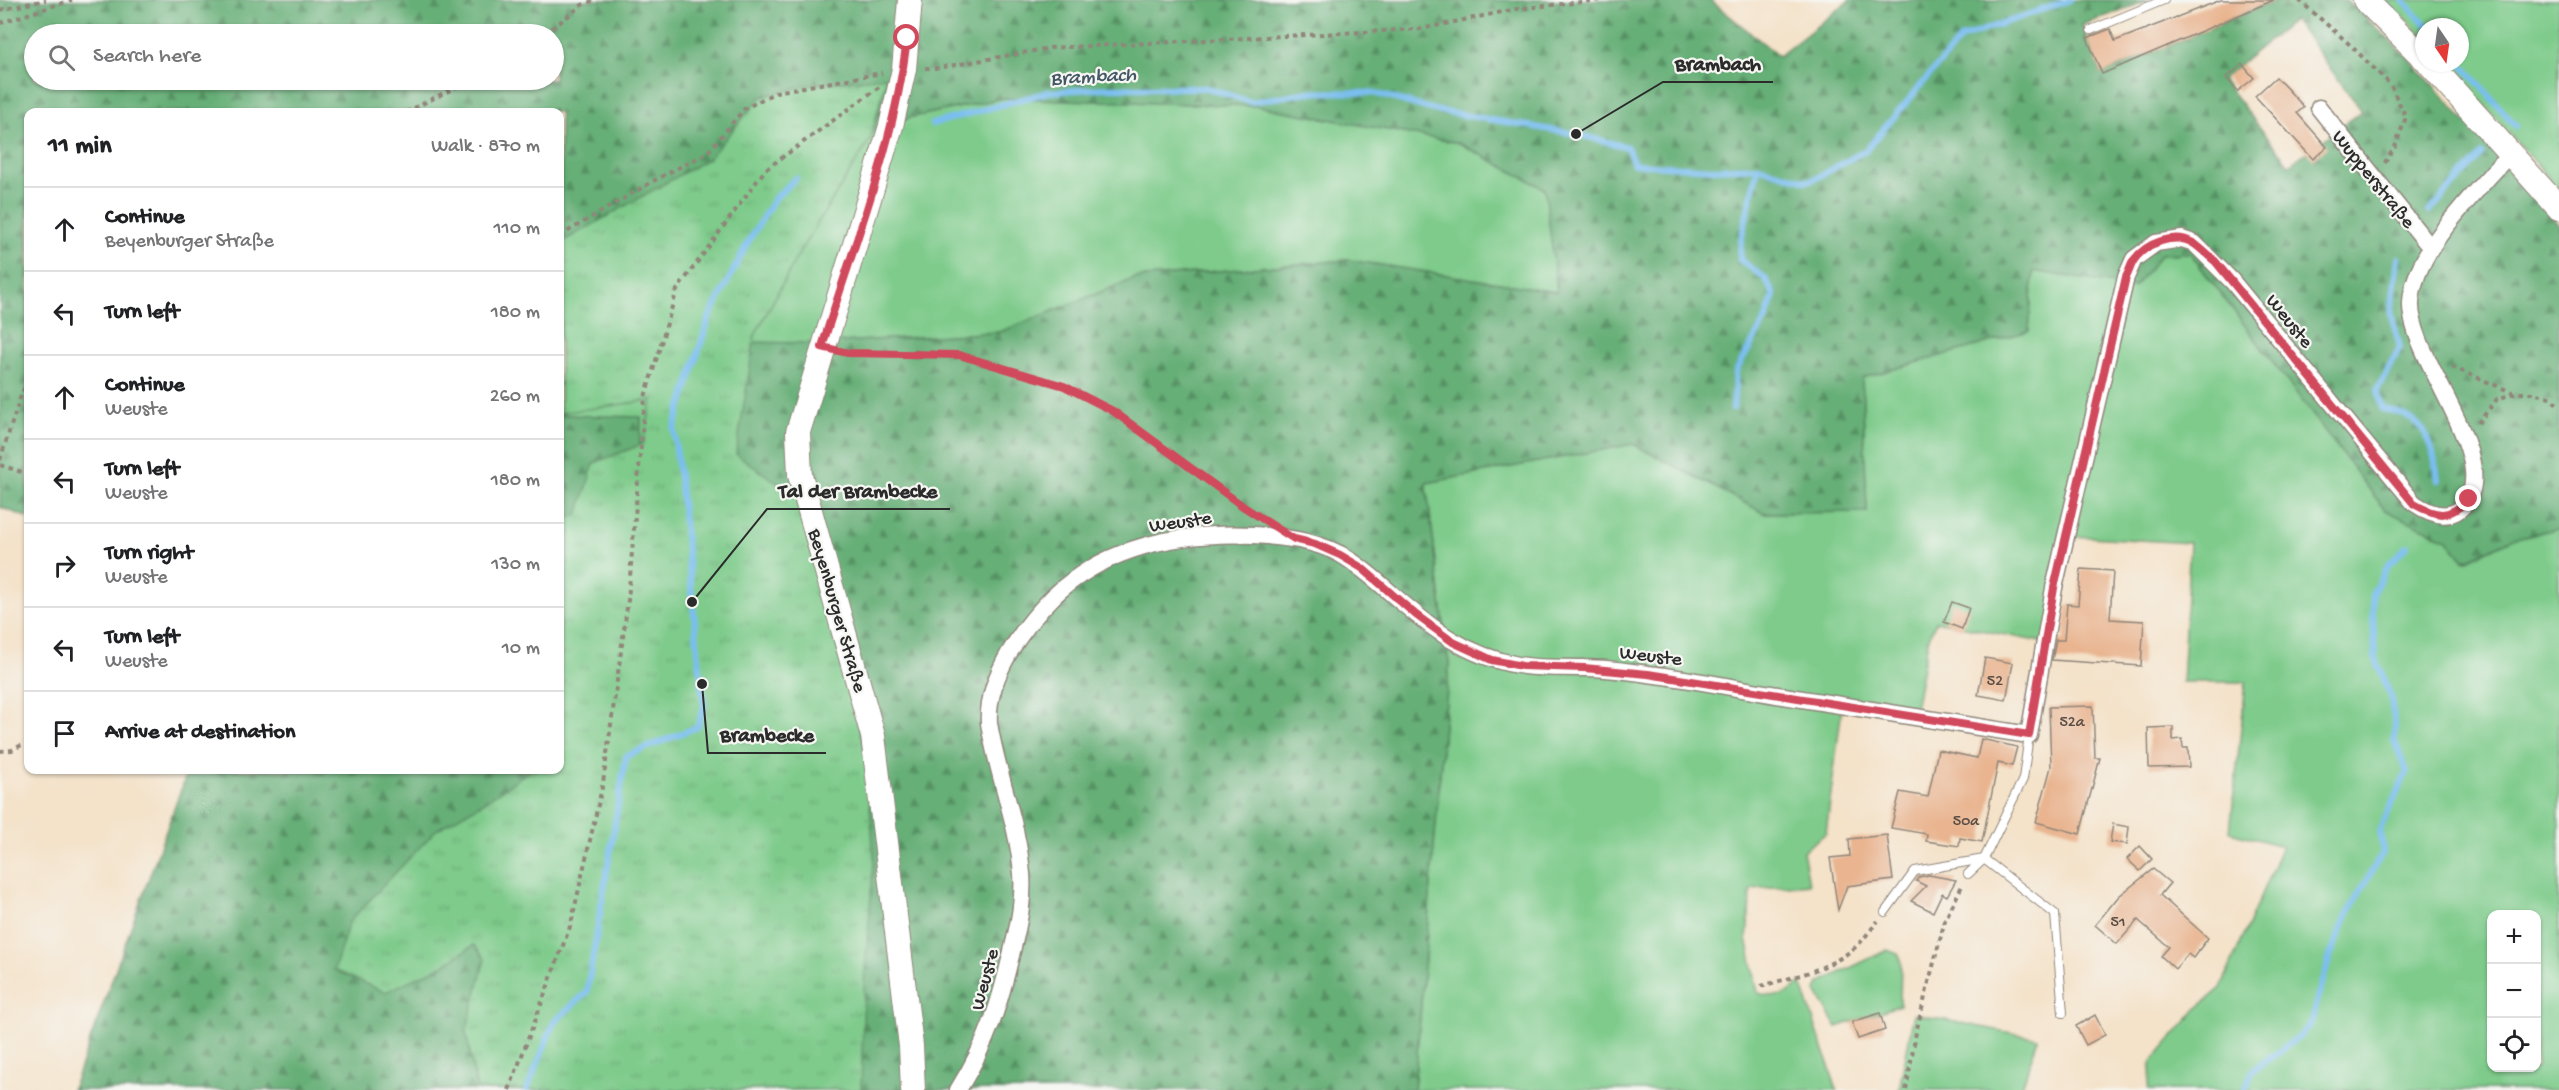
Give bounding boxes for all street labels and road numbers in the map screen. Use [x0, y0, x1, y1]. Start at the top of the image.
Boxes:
street label: Wupperstraße [2326, 126, 2419, 234]
street label: Weuste [2260, 291, 2317, 354]
street label: Weuste [1148, 508, 1214, 539]
street label: Beyenburger Straße [801, 526, 870, 696]
street label: Weuste [1618, 642, 1684, 673]
street label: Weuste [967, 946, 1006, 1013]

